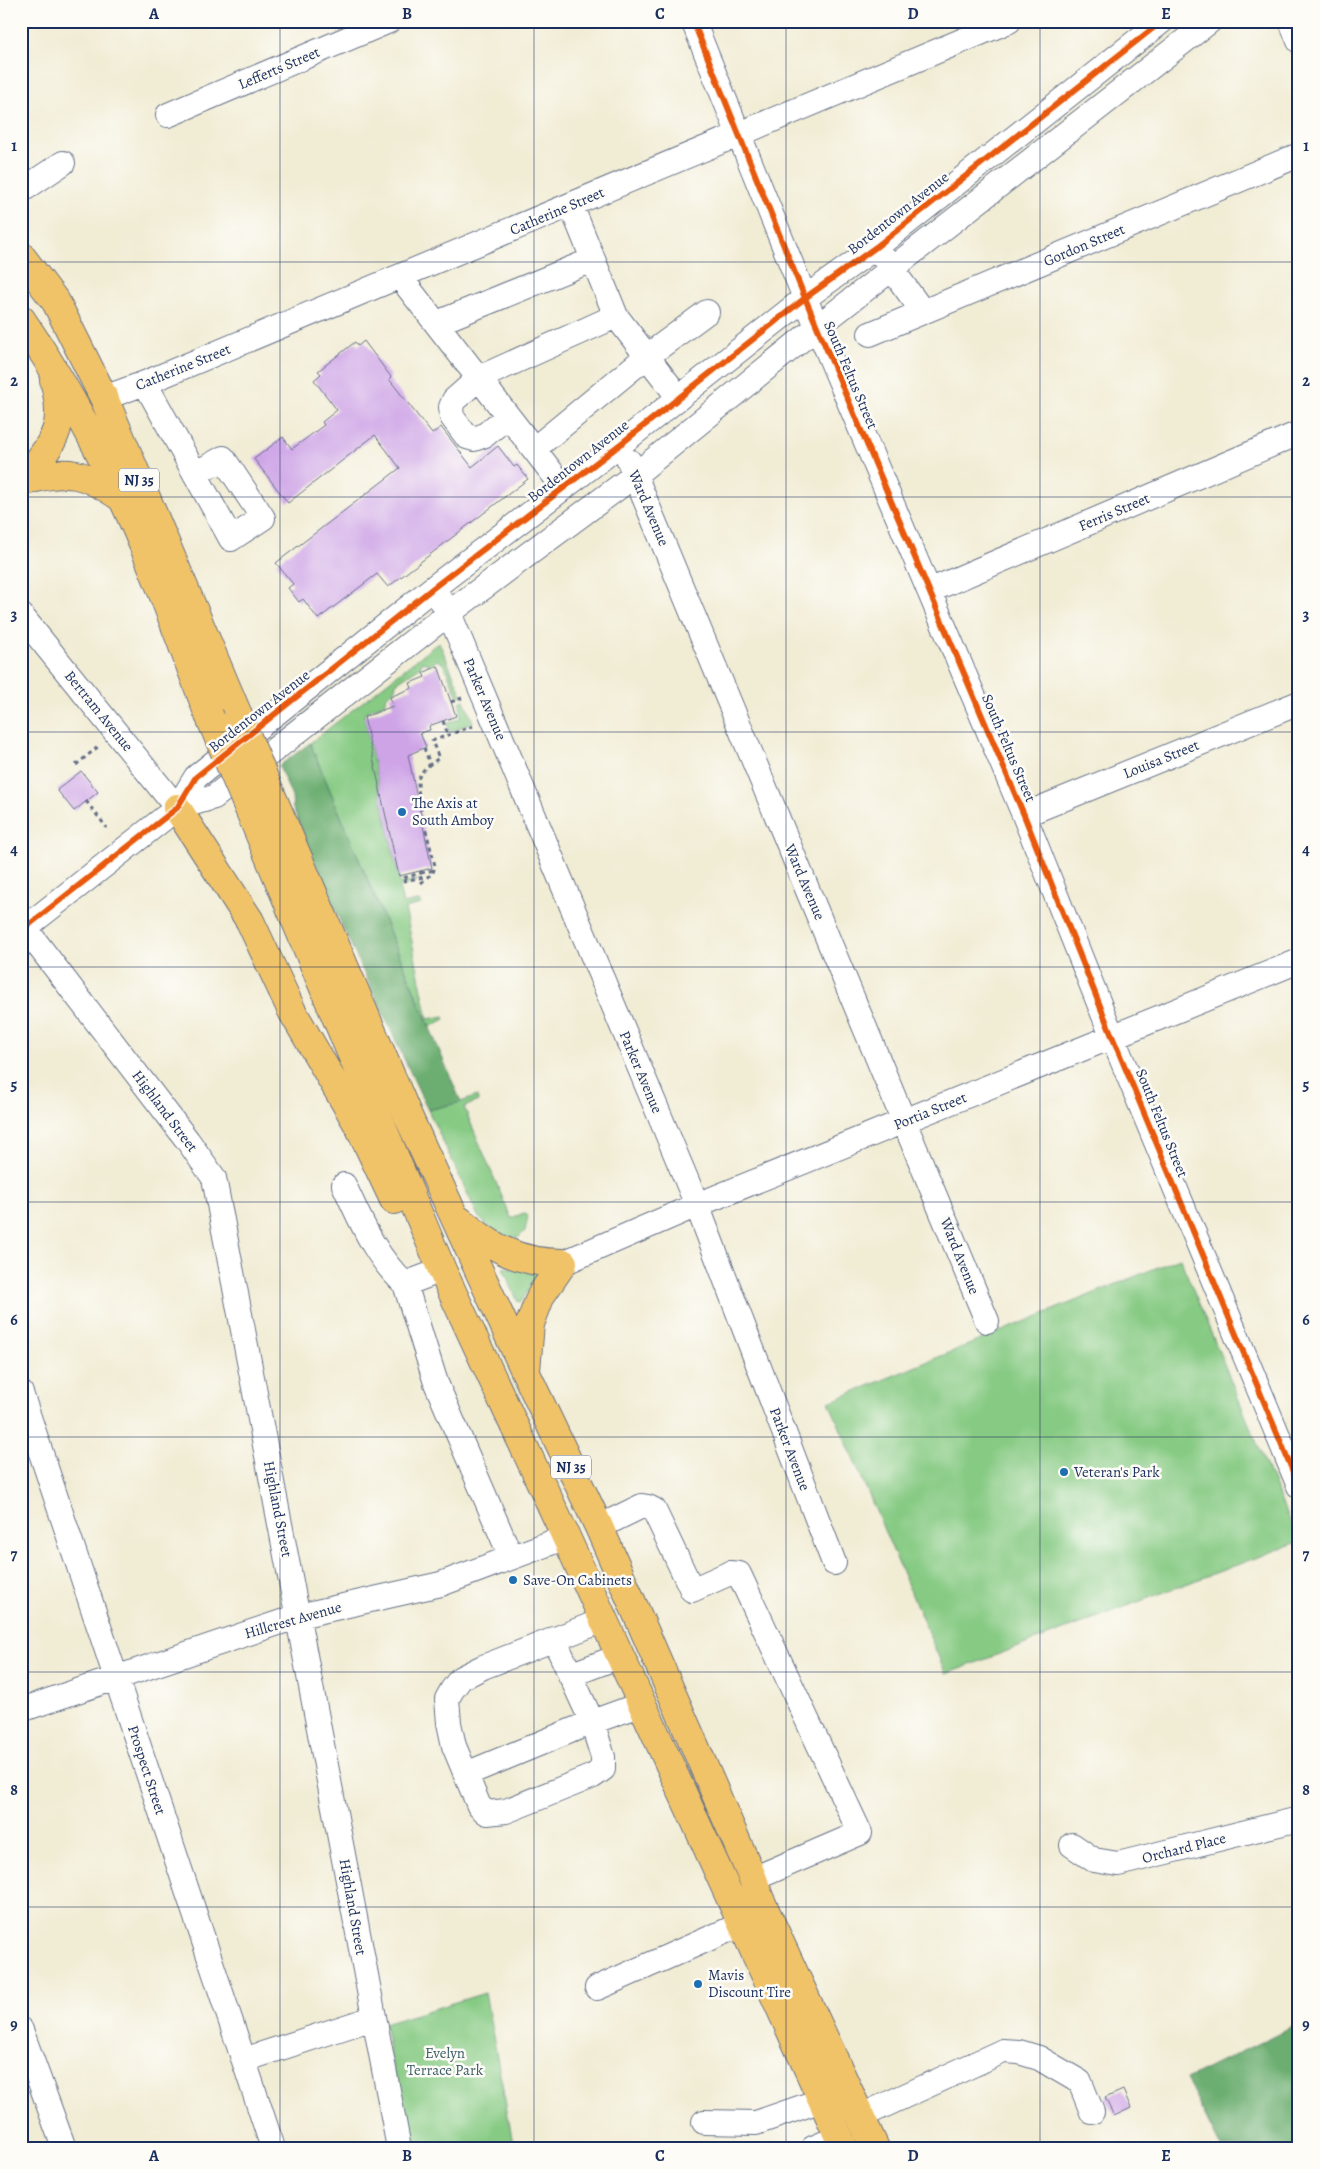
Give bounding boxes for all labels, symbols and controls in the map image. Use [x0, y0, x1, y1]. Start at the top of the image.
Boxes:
text: A [148, 3, 160, 25]
text: B [402, 3, 412, 25]
text: C [655, 3, 665, 25]
text: D [907, 3, 919, 25]
text: E [1161, 3, 1171, 25]
street label: Lefferts Street [235, 42, 323, 94]
text: 1 [11, 135, 17, 157]
text: 1 [1303, 135, 1309, 157]
street label: Bordentown Avenue [843, 167, 953, 259]
street label: Catherine Street [507, 182, 607, 240]
street label: Gordon Street [1040, 219, 1128, 271]
street label: South Feltus Street [819, 318, 883, 432]
street label: Catherine Street [133, 339, 234, 395]
text: 2 [10, 370, 18, 392]
text: 2 [1302, 370, 1310, 392]
street label: Bordentown Avenue [523, 415, 633, 507]
street label: Ward Avenue [624, 466, 674, 549]
road number: NJ 35 [119, 468, 159, 492]
street label: Ferris Street [1075, 488, 1153, 536]
text: 3 [11, 604, 18, 626]
text: 3 [1303, 604, 1310, 626]
street label: Parker Avenue [459, 655, 511, 744]
street label: Bordentown Avenue [204, 665, 314, 757]
street label: Bertram Avenue [60, 666, 138, 756]
street label: South Feltus Street [977, 691, 1041, 805]
street label: Louisa Street [1120, 735, 1202, 783]
place label: The Axis at South Amboy [412, 793, 494, 830]
marker: The Axis at South Amboy [396, 806, 408, 818]
text: 4 [10, 839, 18, 861]
text: 4 [1302, 839, 1310, 861]
street label: Ward Avenue [780, 840, 830, 923]
street label: Parker Avenue [615, 1028, 667, 1117]
street label: Highland Street [128, 1066, 202, 1156]
street label: South Feltus Street [1131, 1066, 1193, 1180]
text: 5 [11, 1074, 18, 1096]
text: 5 [1303, 1074, 1310, 1096]
street label: Portia Street [891, 1087, 969, 1135]
street label: Ward Avenue [935, 1214, 985, 1298]
text: 6 [10, 1309, 18, 1331]
text: 6 [1302, 1309, 1310, 1331]
street label: Parker Avenue [765, 1404, 815, 1494]
road number: NJ 35 [551, 1455, 591, 1478]
street label: Highland Street [259, 1459, 297, 1559]
place label: Veteran's Park [1073, 1462, 1160, 1482]
marker: Veteran's Park [1058, 1466, 1070, 1478]
text: 7 [11, 1544, 18, 1566]
text: 7 [1303, 1544, 1310, 1566]
place label: Save-On Cabinets [523, 1570, 632, 1590]
marker: Save-On Cabinets [507, 1574, 519, 1586]
street label: Hillcrest Avenue [242, 1597, 344, 1643]
street label: Prospect Street [123, 1723, 171, 1817]
text: 8 [10, 1779, 18, 1801]
text: 8 [1302, 1779, 1310, 1801]
street label: Orchard Place [1140, 1828, 1228, 1868]
street label: Highland Street [335, 1857, 371, 1957]
place label: Mavis Discount Tire [708, 1965, 791, 2002]
marker: Mavis Discount Tire [692, 1978, 704, 1990]
text: 9 [10, 2014, 18, 2036]
text: 9 [1302, 2014, 1310, 2036]
park label: Evelyn Terrace Park [407, 2043, 484, 2080]
text: A [148, 2145, 160, 2167]
text: B [402, 2145, 412, 2167]
text: C [655, 2145, 665, 2167]
text: D [907, 2145, 919, 2167]
text: E [1161, 2145, 1171, 2167]

